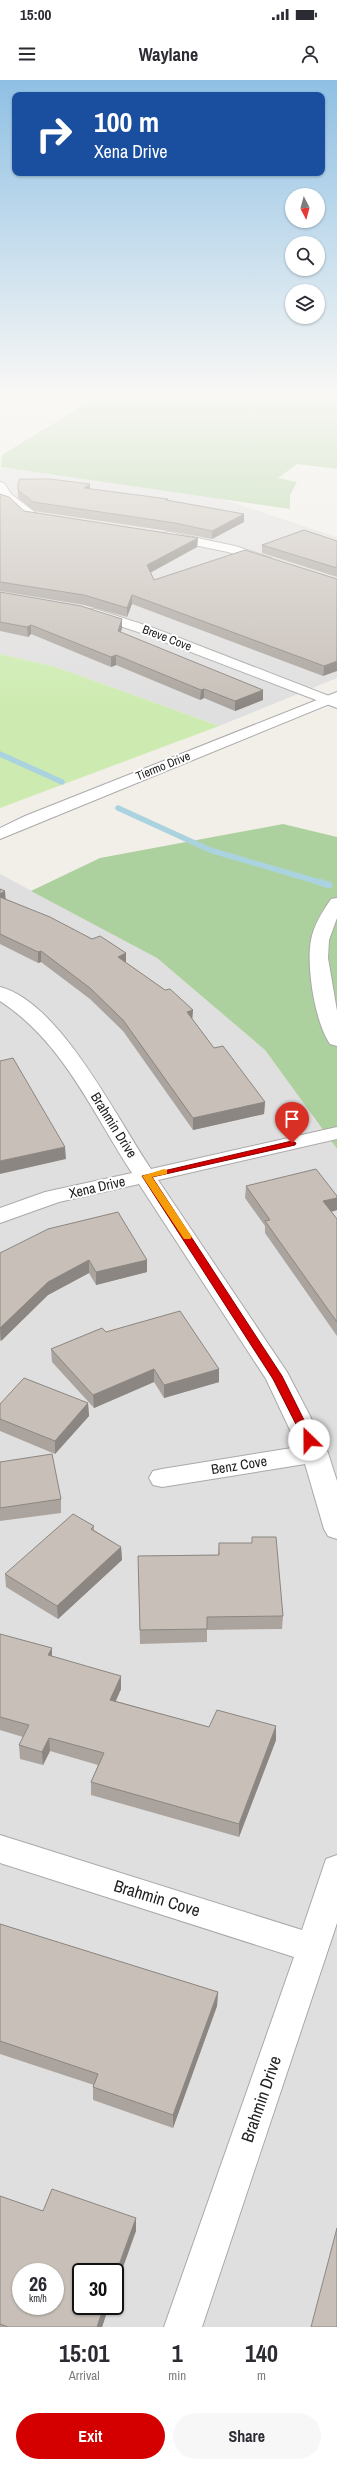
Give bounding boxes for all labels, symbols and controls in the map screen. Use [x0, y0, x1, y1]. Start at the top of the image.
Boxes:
text: 15:00 [20, 4, 51, 25]
text: Waylane [139, 42, 198, 67]
icon: menu [16, 43, 38, 65]
icon: person [299, 43, 321, 65]
text: 100 m [94, 103, 159, 141]
icon: right [28, 108, 80, 160]
text: Xena Drive [94, 139, 167, 164]
north arrow [285, 188, 325, 228]
map controls [285, 188, 325, 324]
button: search [285, 236, 325, 276]
button: layers [285, 284, 325, 324]
street label: Breve Cove [140, 621, 194, 655]
street label: Tiermo Drive [133, 748, 193, 784]
street label: Brahmin Drive [87, 1089, 141, 1161]
pin [275, 1102, 309, 1143]
icon: arrive [281, 1108, 303, 1130]
street label: Xena Drive [67, 1172, 127, 1202]
position arrow [288, 1419, 330, 1461]
street label: Benz Cove [210, 1452, 268, 1478]
street label: Brahmin Cove [111, 1873, 203, 1922]
street label: Brahmin Drive [235, 2052, 286, 2145]
speed limit sign: 30 [72, 2263, 124, 2315]
text: 26 [29, 2270, 47, 2297]
text: km/h [29, 2292, 47, 2305]
text: 15:01 [59, 2337, 109, 2369]
text: 1 [172, 2337, 183, 2369]
text: 140 [245, 2337, 278, 2369]
text: Arrival [69, 2367, 100, 2384]
text: min [168, 2367, 186, 2384]
text: m [257, 2367, 266, 2384]
button: Exit [16, 2413, 165, 2459]
button: Share [173, 2413, 321, 2459]

